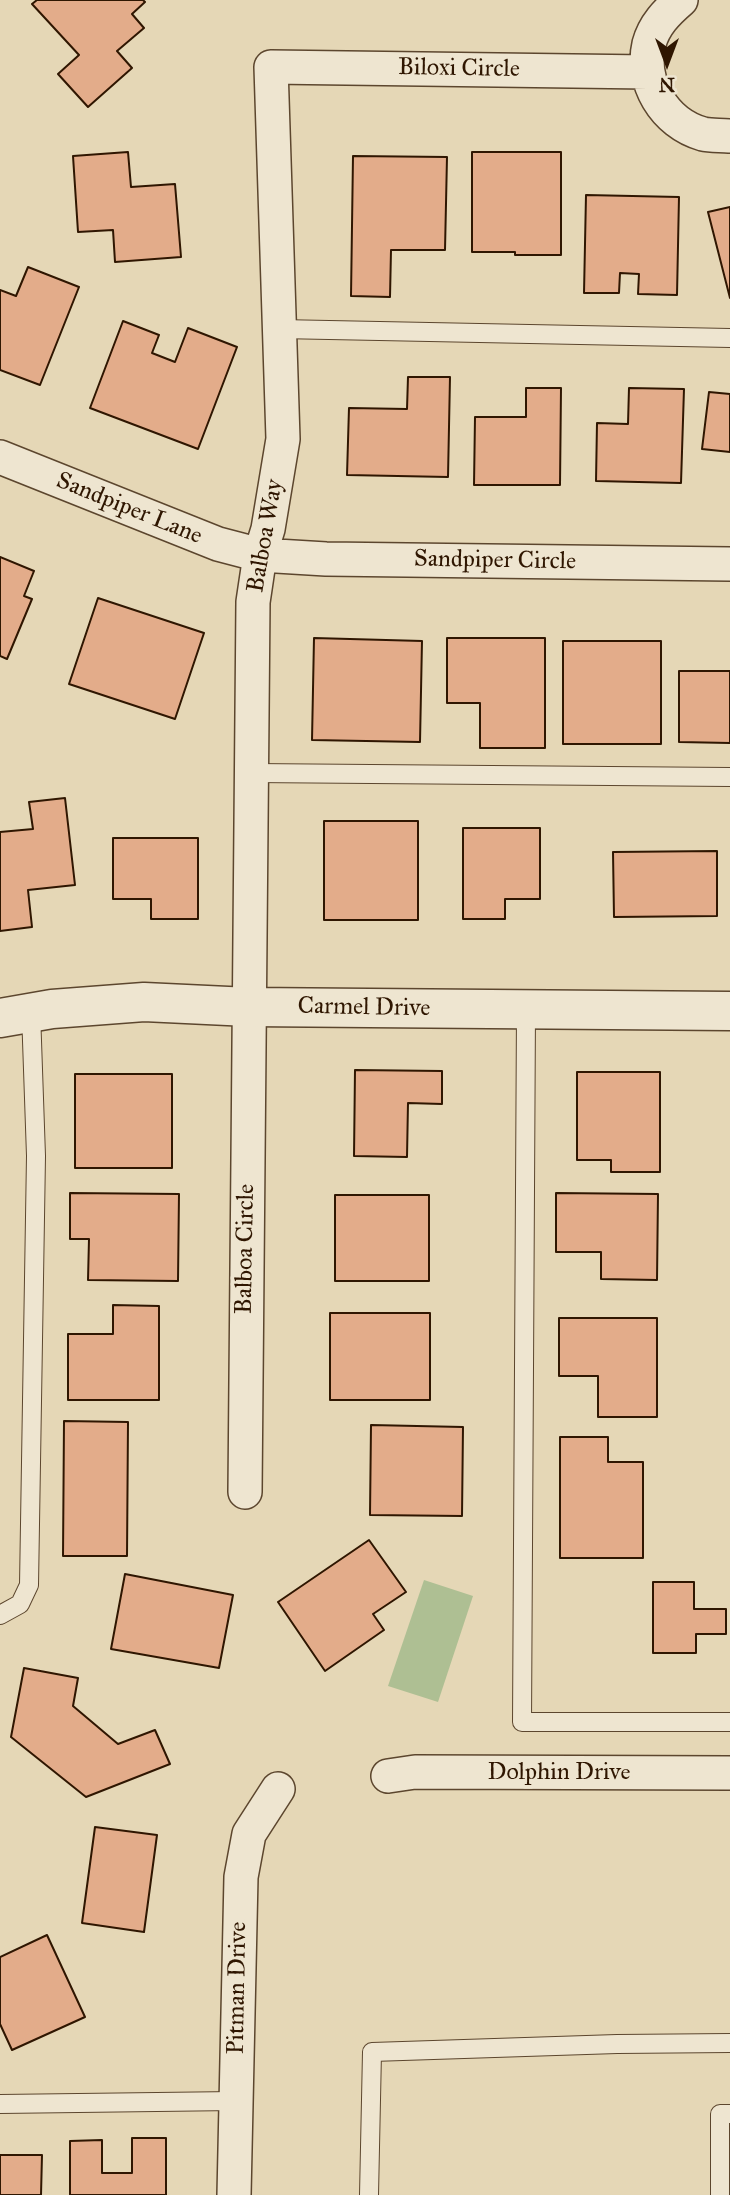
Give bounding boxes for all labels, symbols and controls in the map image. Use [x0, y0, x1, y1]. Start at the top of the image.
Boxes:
north arrow [632, 28, 702, 98]
street label: Biloxi Circle [398, 54, 520, 84]
text: N [659, 73, 675, 96]
street label: Sandpiper Lane [52, 467, 206, 551]
street label: Balboa Way [242, 477, 290, 595]
street label: Sandpiper Circle [414, 545, 576, 577]
street label: Carmel Drive [297, 992, 431, 1024]
street label: Balboa Circle [230, 1184, 262, 1314]
street label: Dolphin Drive [487, 1759, 631, 1787]
street label: Pitman Drive [222, 1921, 254, 2055]

